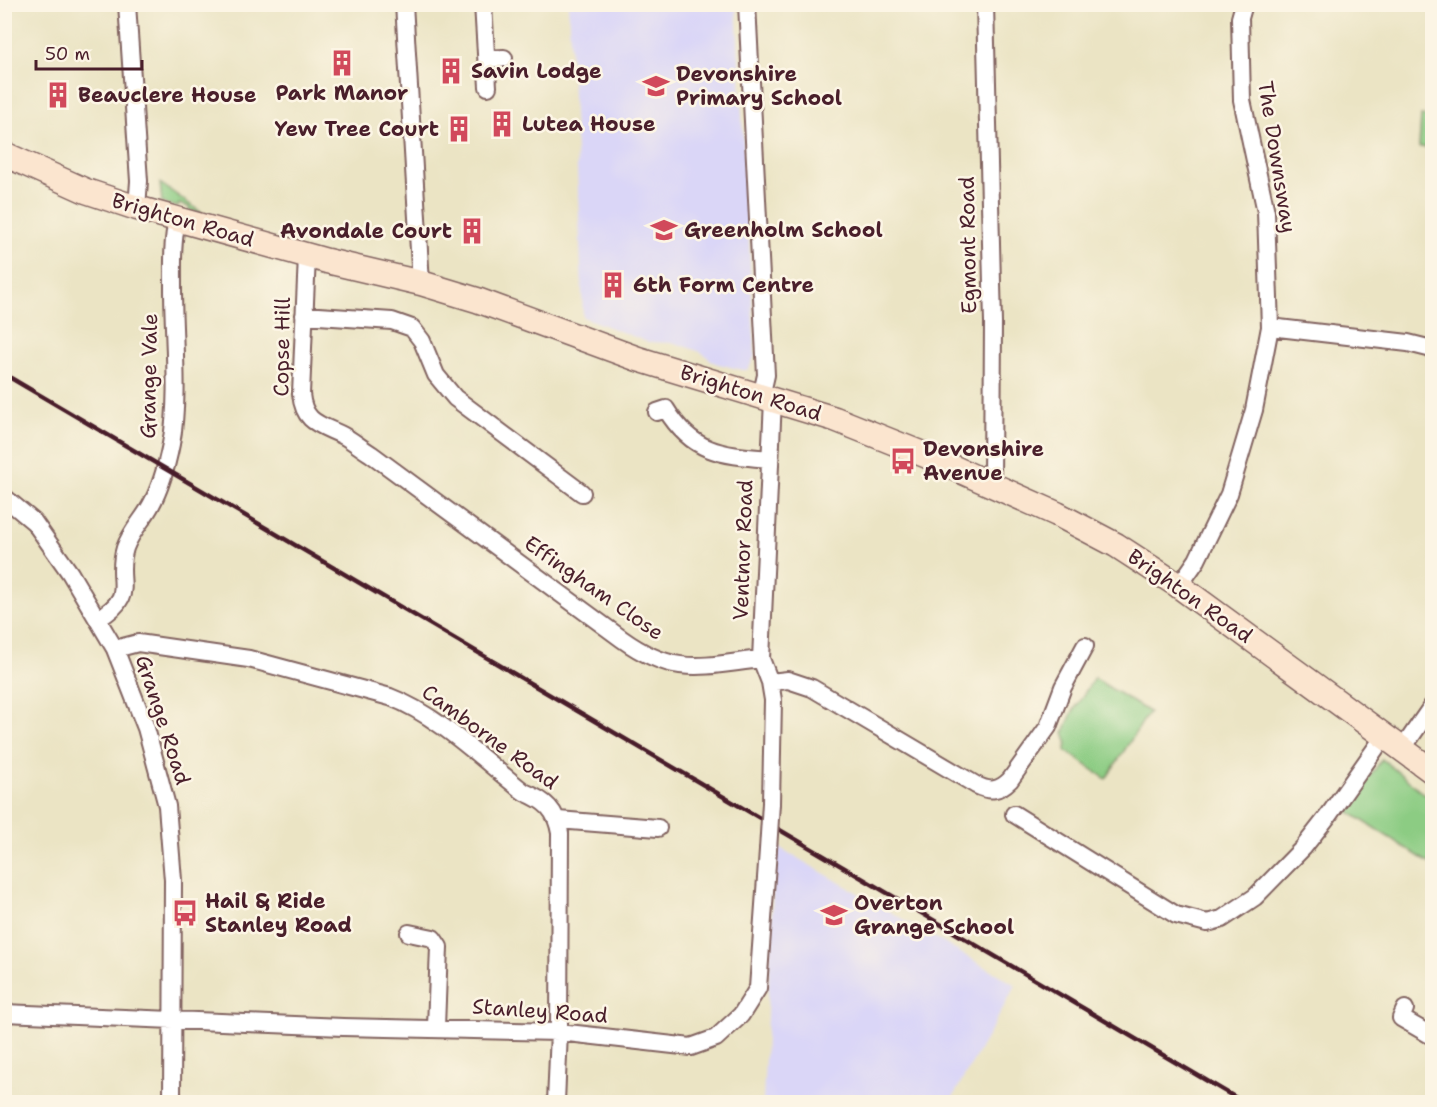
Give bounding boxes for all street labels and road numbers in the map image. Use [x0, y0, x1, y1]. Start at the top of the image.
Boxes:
street label: The Downsway [1251, 79, 1303, 235]
street label: Egmont Road [953, 176, 983, 314]
street label: Brighton Road [109, 186, 257, 254]
street label: Copse Hill [267, 296, 297, 397]
street label: Grange Vale [134, 313, 164, 439]
street label: Brighton Road [677, 358, 825, 428]
street label: Ventnor Road [727, 479, 759, 621]
street label: Effingham Close [519, 529, 669, 647]
street label: Brighton Road [1122, 542, 1258, 650]
street label: Grange Road [129, 652, 197, 788]
street label: Camborne Road [416, 678, 564, 796]
street label: Stanley Road [471, 992, 609, 1030]

